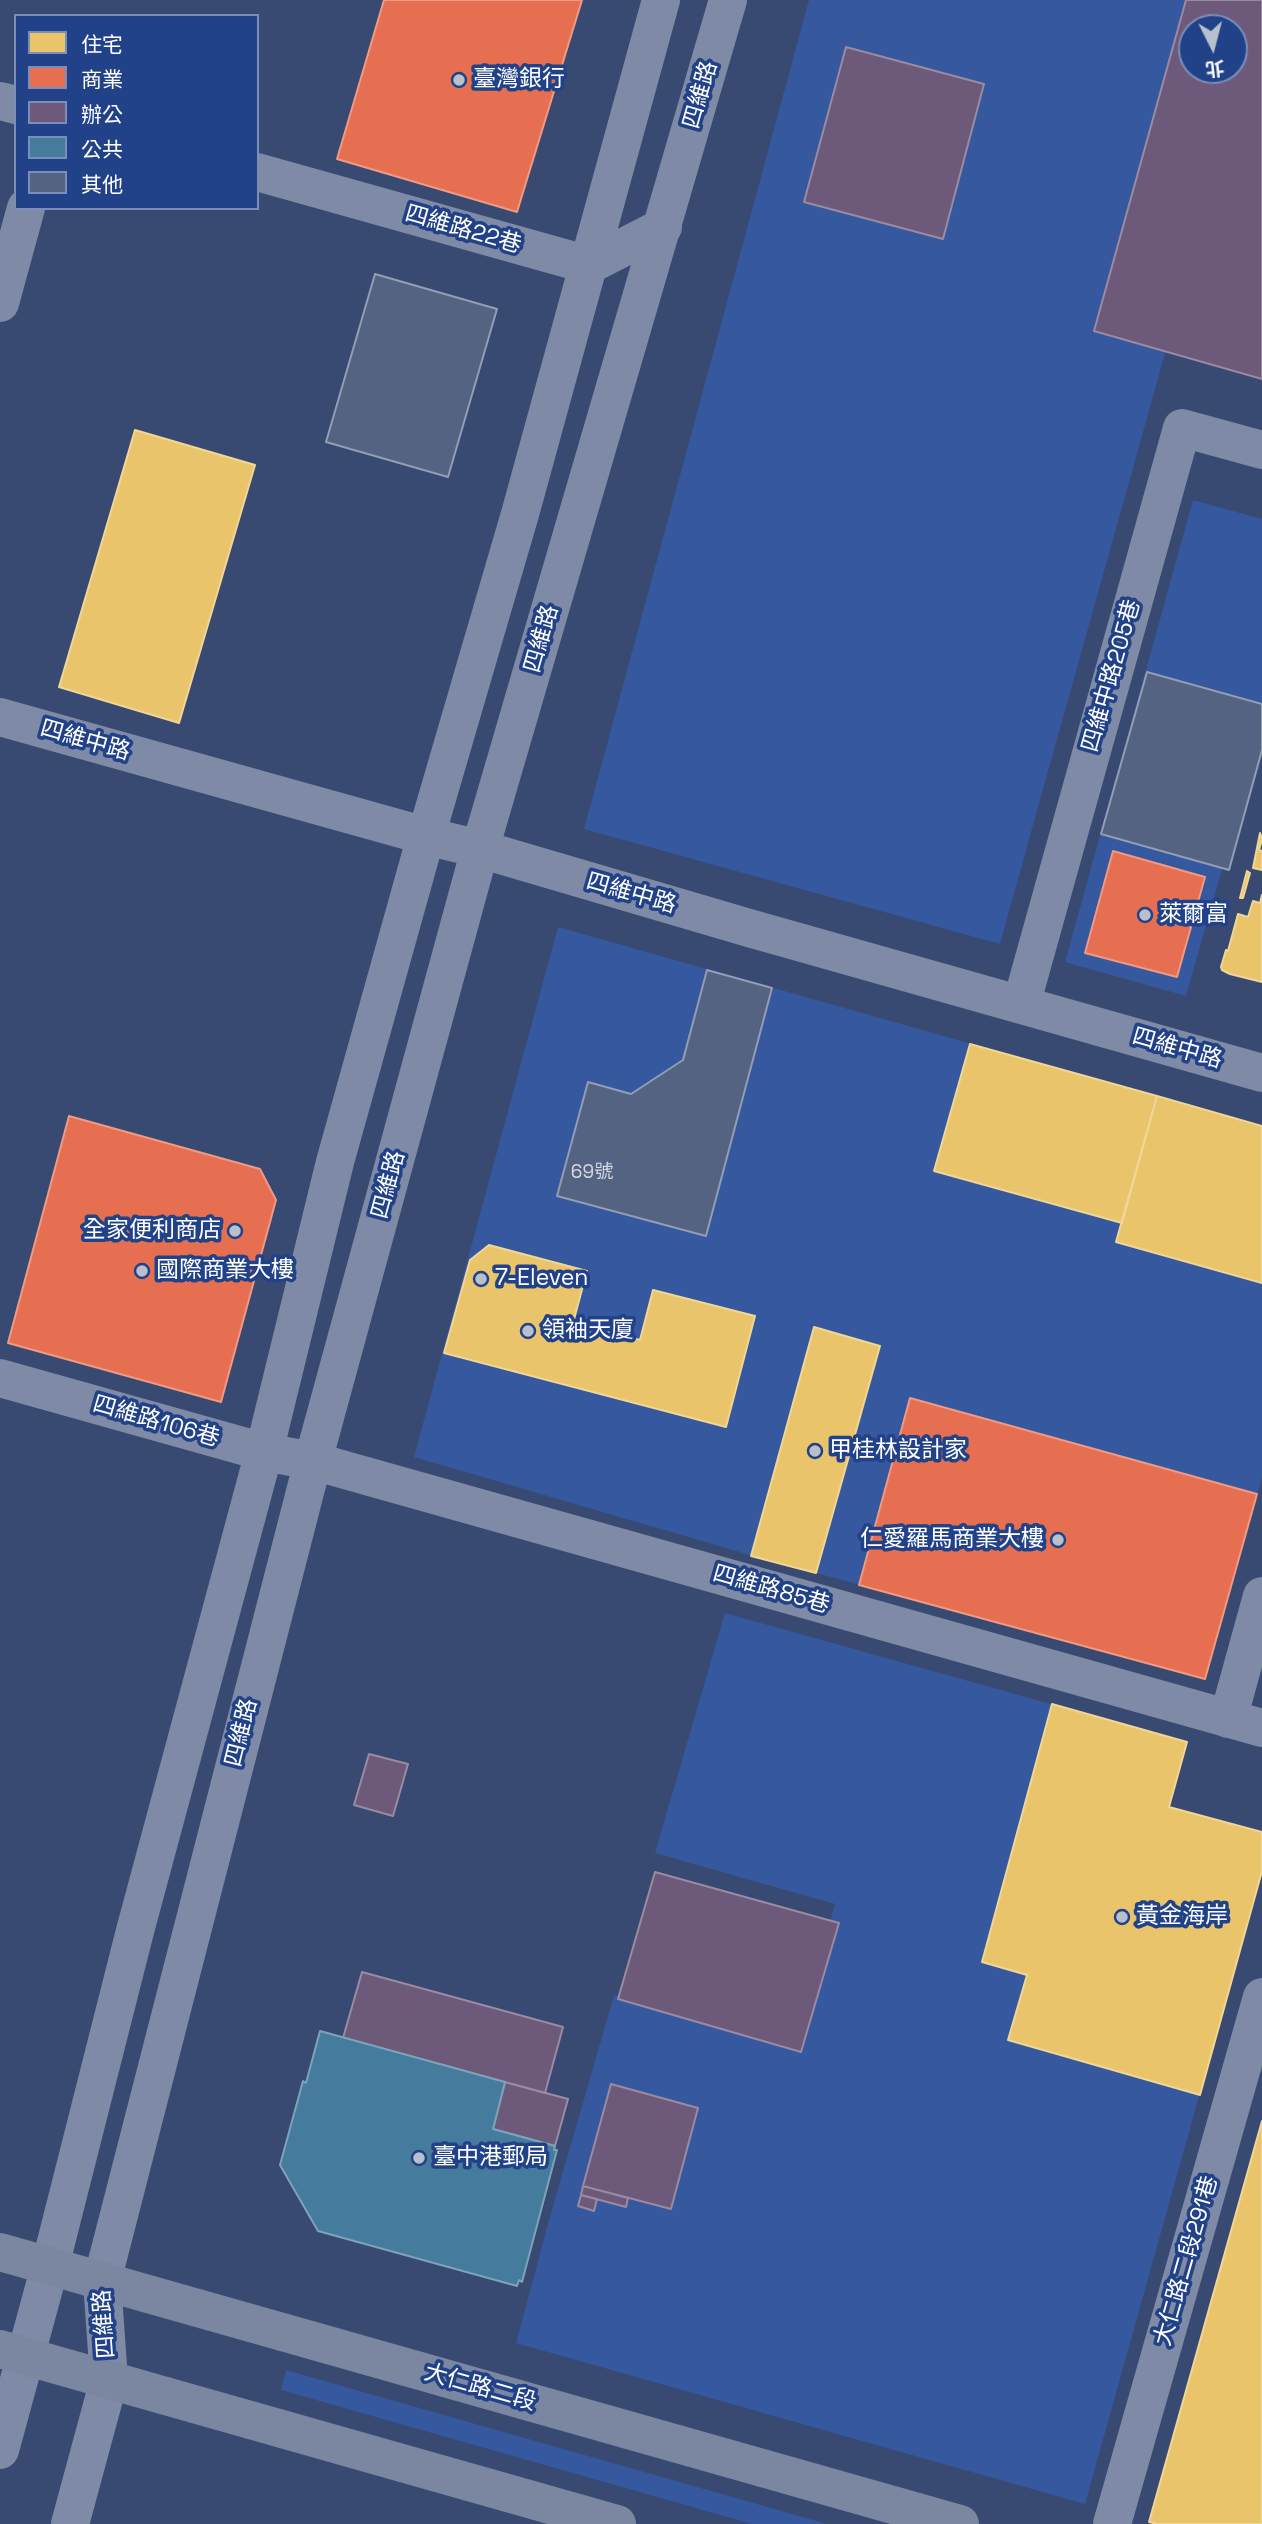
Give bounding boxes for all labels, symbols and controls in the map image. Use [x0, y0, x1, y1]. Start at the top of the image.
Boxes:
legend [14, 14, 259, 210]
north arrow [1178, 14, 1248, 84]
text: 住宅 [81, 31, 123, 58]
text: 北 [1204, 55, 1226, 82]
street label: 四維路 [678, 58, 724, 132]
text: 商業 [81, 66, 123, 93]
place label: 臺灣銀行 [473, 66, 565, 94]
marker: 臺灣銀行 [451, 72, 467, 88]
text: 辦公 [81, 101, 123, 128]
text: 公共 [81, 136, 123, 163]
text: 其他 [81, 171, 123, 198]
street label: 四維路22巷 [402, 200, 524, 260]
street label: 四維中路205巷 [1077, 597, 1147, 755]
street label: 四維路 [519, 602, 565, 676]
street label: 四維中路 [37, 715, 133, 767]
street label: 四維中路 [583, 868, 679, 920]
place label: 萊爾富 [1159, 901, 1228, 929]
marker: 萊爾富 [1137, 907, 1153, 923]
street label: 四維中路 [1129, 1023, 1225, 1075]
street label: 四維路 [367, 1148, 411, 1222]
house number: 69號 [571, 1162, 613, 1184]
place label: 全家便利商店 [83, 1217, 221, 1245]
marker: 全家便利商店 [227, 1223, 243, 1239]
place label: 國際商業大樓 [156, 1257, 294, 1285]
marker: 國際商業大樓 [134, 1263, 150, 1279]
place label: 7-Eleven [495, 1265, 588, 1293]
marker: 7-Eleven [473, 1271, 489, 1287]
place label: 領袖天廈 [542, 1317, 634, 1345]
marker: 領袖天廈 [520, 1323, 536, 1339]
street label: 四維路106巷 [90, 1391, 222, 1453]
place label: 甲桂林設計家 [829, 1437, 967, 1465]
marker: 甲桂林設計家 [807, 1443, 823, 1459]
place label: 仁愛羅馬商業大樓 [860, 1526, 1044, 1554]
marker: 仁愛羅馬商業大樓 [1050, 1532, 1066, 1548]
street label: 四維路85巷 [709, 1560, 833, 1620]
street label: 四維路 [220, 1696, 264, 1770]
place label: 黃金海岸 [1136, 1903, 1228, 1931]
marker: 黃金海岸 [1114, 1909, 1130, 1925]
place label: 臺中港郵局 [433, 2144, 548, 2172]
marker: 臺中港郵局 [411, 2150, 427, 2166]
street label: 大仁路二段291巷 [1150, 2173, 1224, 2349]
street label: 四維路 [89, 2289, 121, 2359]
street label: 大仁路二段 [421, 2359, 539, 2417]

